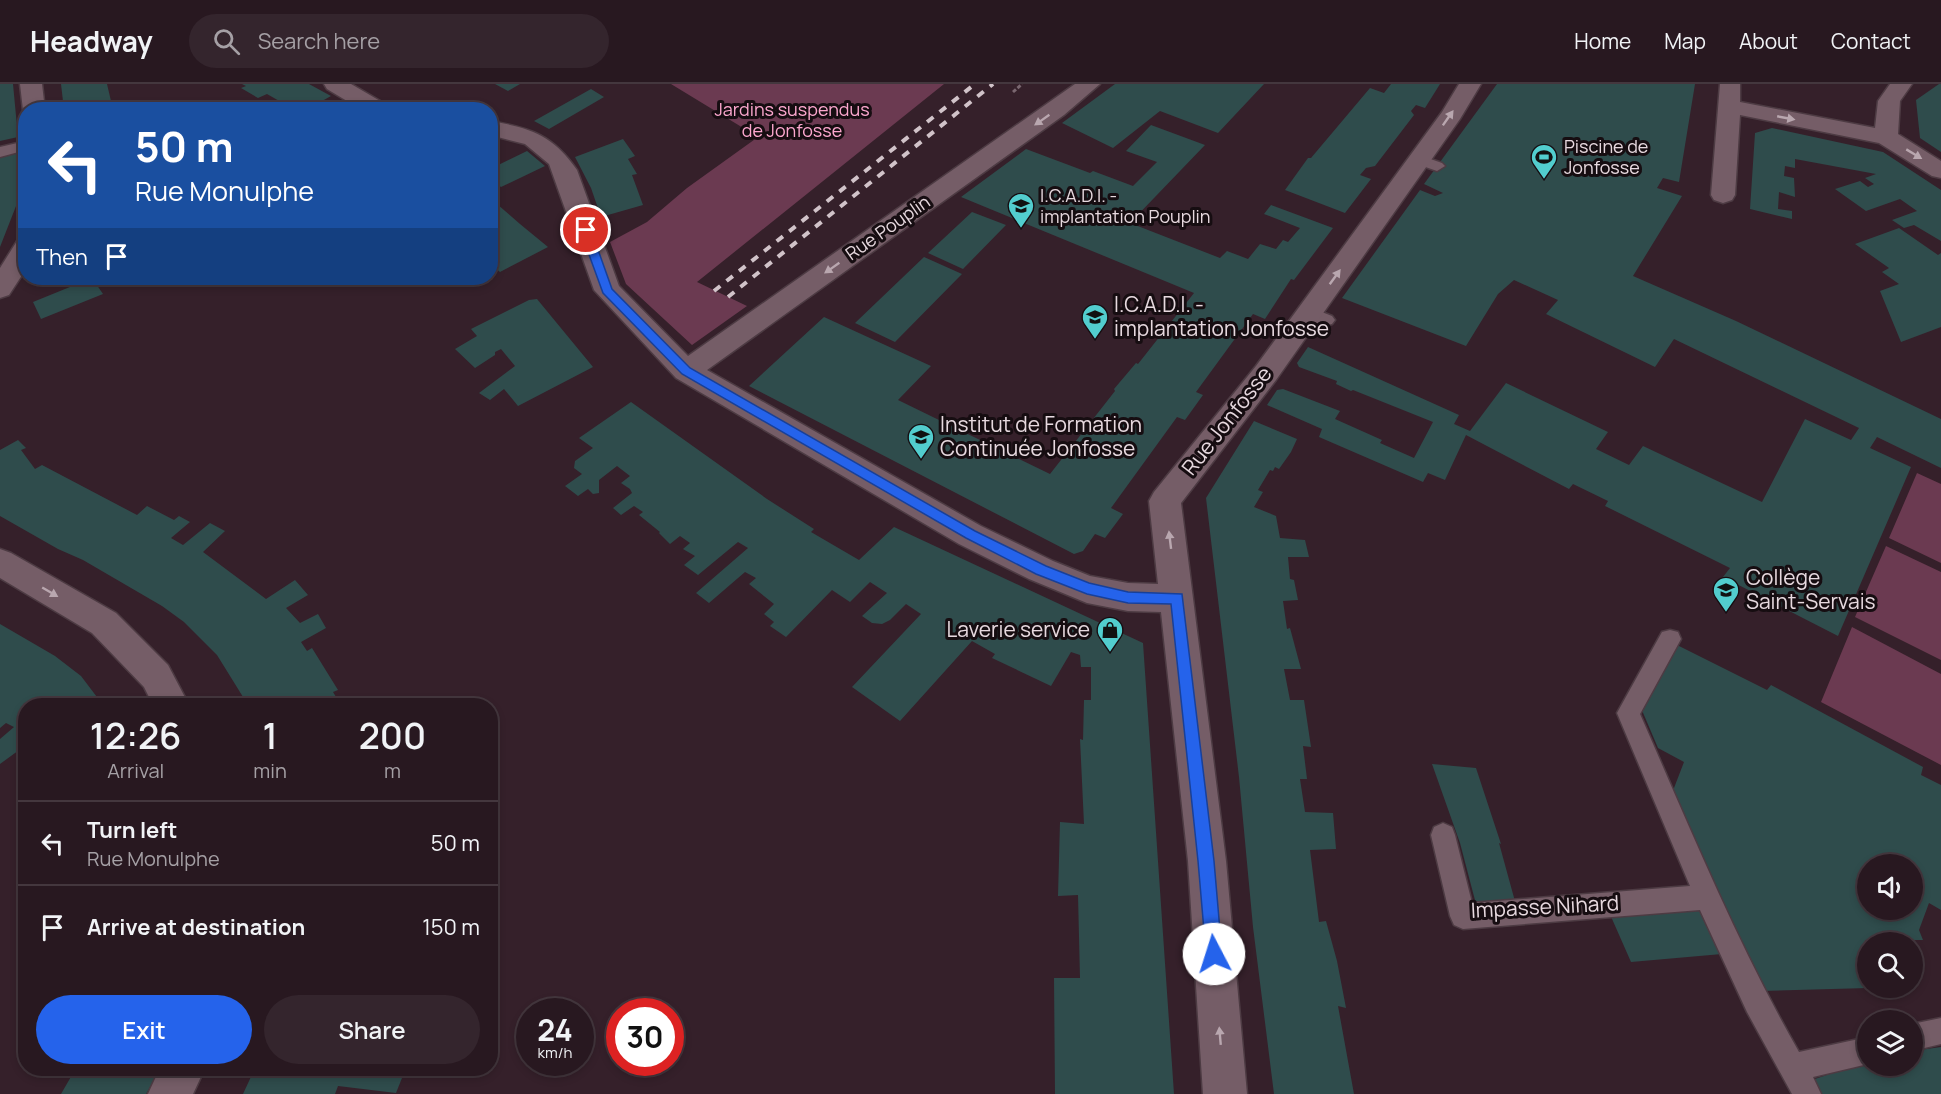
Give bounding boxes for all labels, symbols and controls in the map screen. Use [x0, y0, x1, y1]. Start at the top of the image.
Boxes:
search box [189, 14, 609, 68]
text: Headway [30, 22, 153, 60]
icon: search [210, 25, 243, 58]
text: Search here [258, 26, 380, 56]
text: Home [1574, 27, 1631, 55]
text: Map [1664, 27, 1706, 55]
text: About [1739, 27, 1798, 55]
text: Contact [1831, 27, 1911, 55]
park label: Jardins suspendus de Jonfosse [714, 97, 870, 142]
one-way arrow [1442, 111, 1454, 127]
one-way arrow [1035, 114, 1051, 126]
one-way arrow [1776, 114, 1795, 123]
text: 50 m [135, 117, 233, 175]
icon: left [36, 126, 114, 204]
place label: Piscine de Jonfosse [1564, 134, 1648, 179]
sports icon: Piscine de Jonfosse [1529, 142, 1559, 180]
one-way arrow [1906, 148, 1922, 159]
text: Rue Monulphe [135, 172, 314, 209]
place label: I.C.A.D.I. - implantation Pouplin [1040, 183, 1210, 228]
street label: Rue Pouplin [840, 189, 934, 265]
school or university icon: I.C.A.D.I. - implantation Pouplin [1006, 191, 1036, 229]
pin [560, 204, 611, 255]
icon: arrive [569, 213, 602, 246]
icon: arrive [100, 240, 133, 273]
text: Then [36, 242, 88, 272]
one-way arrow [824, 262, 839, 274]
one-way arrow [1329, 269, 1341, 285]
place label: I.C.A.D.I. - implantation Jonfosse [1114, 290, 1329, 342]
school or university icon: I.C.A.D.I. - implantation Jonfosse [1080, 302, 1110, 340]
street label: Rue Jonfosse [1175, 360, 1277, 480]
place label: Institut de Formation Continuée Jonfosse [940, 410, 1142, 462]
school or university icon: Institut de Formation Continuée Jonfosse [906, 422, 936, 460]
one-way arrow [1165, 531, 1175, 550]
place label: Collège Saint-Servais [1746, 563, 1876, 615]
school or university icon: Collège Saint-Servais [1711, 575, 1741, 613]
one-way arrow [42, 586, 59, 596]
place label: Laverie service [947, 615, 1090, 643]
shop icon: Laverie service [1095, 615, 1125, 653]
text: 12:26 [90, 711, 182, 760]
text: 1 [263, 711, 278, 760]
text: 200 [359, 711, 426, 760]
text: Arrival [107, 757, 164, 784]
text: min [253, 757, 287, 784]
text: m [384, 757, 401, 784]
text: Turn left [87, 815, 177, 845]
icon: left [36, 827, 69, 860]
text: 50 m [431, 828, 480, 858]
text: Rue Monulphe [87, 845, 220, 872]
map controls [1857, 854, 1923, 1076]
button: sound [1857, 854, 1923, 920]
street label: Impasse Nihard [1470, 888, 1620, 924]
icon: arrive [36, 911, 69, 944]
text: Arrive at destination [87, 912, 305, 942]
text: 150 m [422, 912, 480, 942]
position arrow [1182, 922, 1246, 986]
button: search [1857, 932, 1923, 998]
button: Exit [36, 995, 252, 1064]
button: Share [264, 995, 480, 1064]
speed limit sign: 30 [606, 998, 684, 1076]
text: 24 [537, 1009, 573, 1050]
button: layers [1857, 1010, 1923, 1076]
one-way arrow [1216, 1026, 1225, 1045]
text: km/h [538, 1042, 572, 1063]

